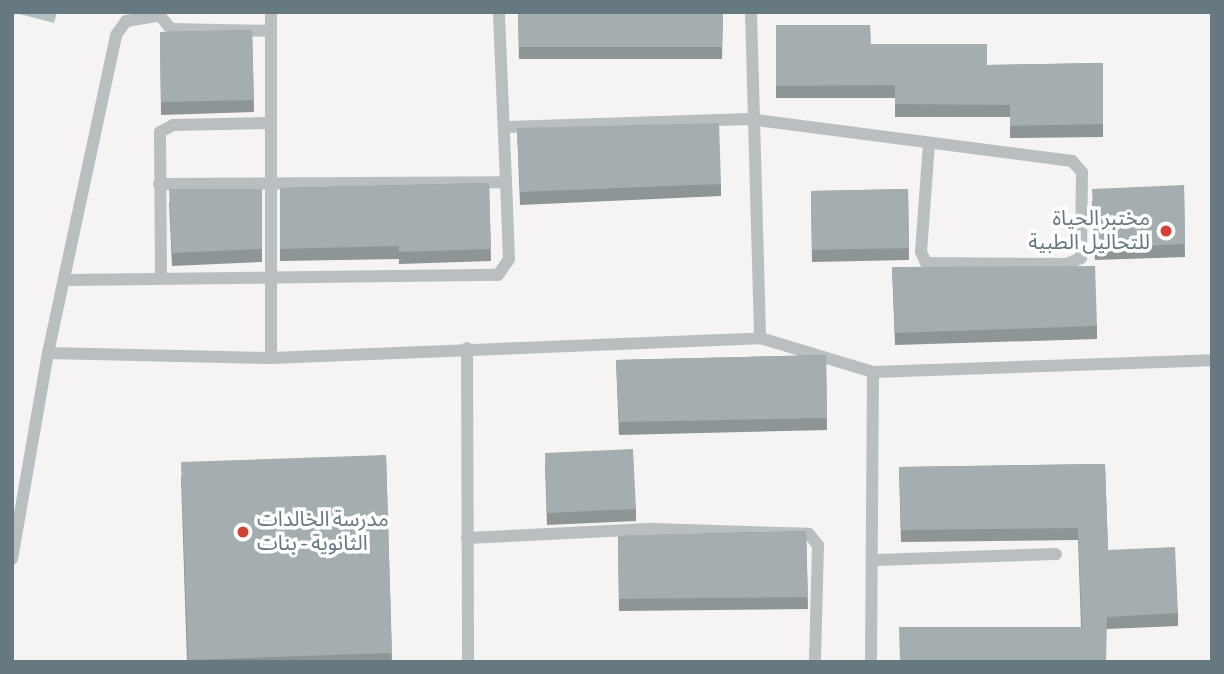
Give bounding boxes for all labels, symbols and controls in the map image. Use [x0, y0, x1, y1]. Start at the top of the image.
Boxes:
place label: مختبر الحياة للتحاليل الطبية [1028, 206, 1150, 256]
marker: مختبر الحياة للتحاليل الطبية [1156, 221, 1176, 241]
place label: مدرسة الخالدات الثانوية - بنات [257, 507, 389, 557]
marker: مدرسة الخالدات الثانوية - بنات [235, 524, 251, 540]

